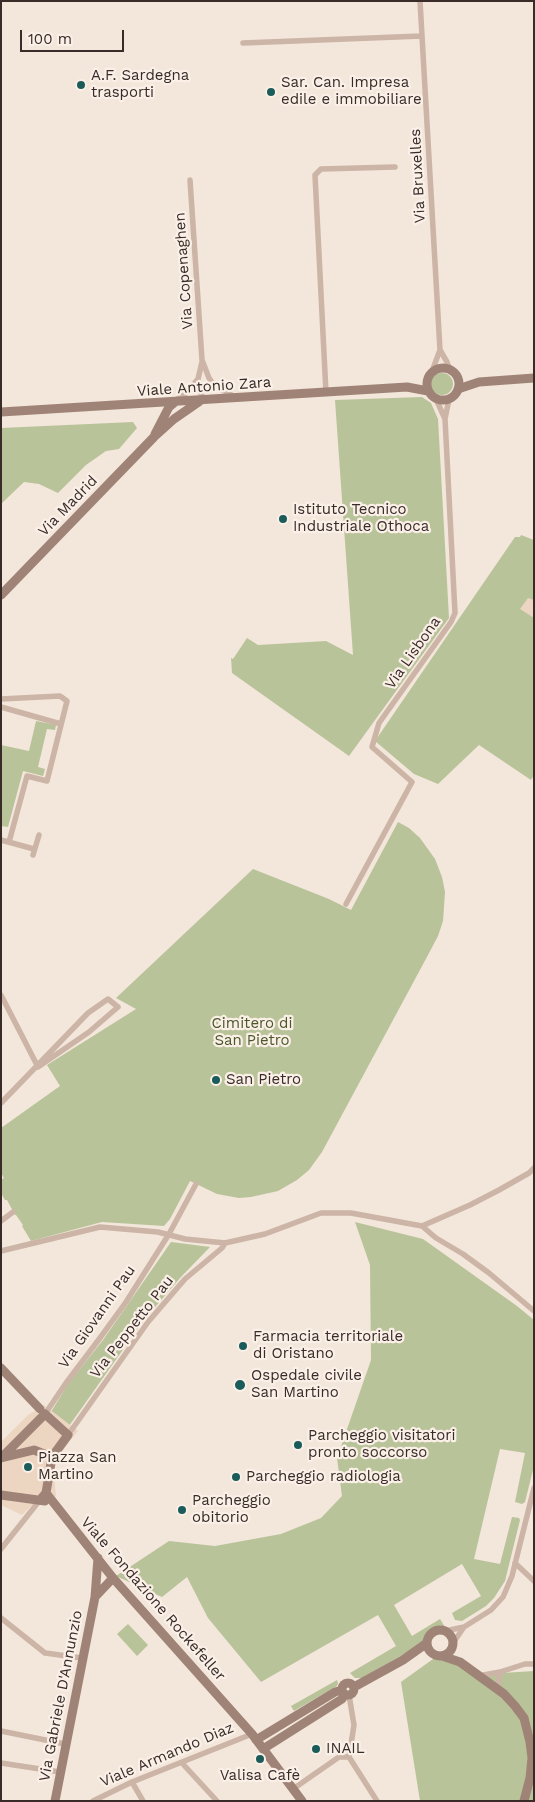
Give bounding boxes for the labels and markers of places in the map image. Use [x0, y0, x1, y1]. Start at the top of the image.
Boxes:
place label: A.F. Sardegna trasporti [91, 67, 189, 102]
place label: Sar. Can. Impresa edile e immobiliare [281, 74, 422, 109]
marker: A.F. Sardegna trasporti [75, 79, 87, 91]
marker: Sar. Can. Impresa edile e immobiliare [265, 86, 277, 98]
place label: Istituto Tecnico Industriale Othoca [293, 501, 429, 536]
marker: Istituto Tecnico Industriale Othoca [277, 513, 289, 525]
place label: San Pietro [226, 1071, 301, 1089]
marker: San Pietro [210, 1074, 222, 1086]
place label: Farmacia territoriale di Oristano [253, 1328, 403, 1363]
marker: Farmacia territoriale di Oristano [237, 1340, 249, 1352]
place label: Ospedale civile San Martino [251, 1367, 362, 1402]
marker: Ospedale civile San Martino [233, 1378, 247, 1392]
place label: Parcheggio visitatori pronto soccorso [308, 1427, 455, 1462]
marker: Parcheggio visitatori pronto soccorso [292, 1439, 304, 1451]
place label: Piazza San Martino [38, 1449, 116, 1484]
marker: Piazza San Martino [22, 1461, 34, 1473]
place label: Parcheggio radiologia [246, 1468, 401, 1486]
marker: Parcheggio radiologia [230, 1471, 242, 1483]
place label: Parcheggio obitorio [192, 1492, 271, 1527]
marker: Parcheggio obitorio [176, 1504, 188, 1516]
place label: INAIL [326, 1740, 365, 1758]
marker: INAIL [310, 1743, 322, 1755]
marker: Valisa Cafè [254, 1753, 266, 1765]
place label: Valisa Cafè [220, 1767, 300, 1785]

